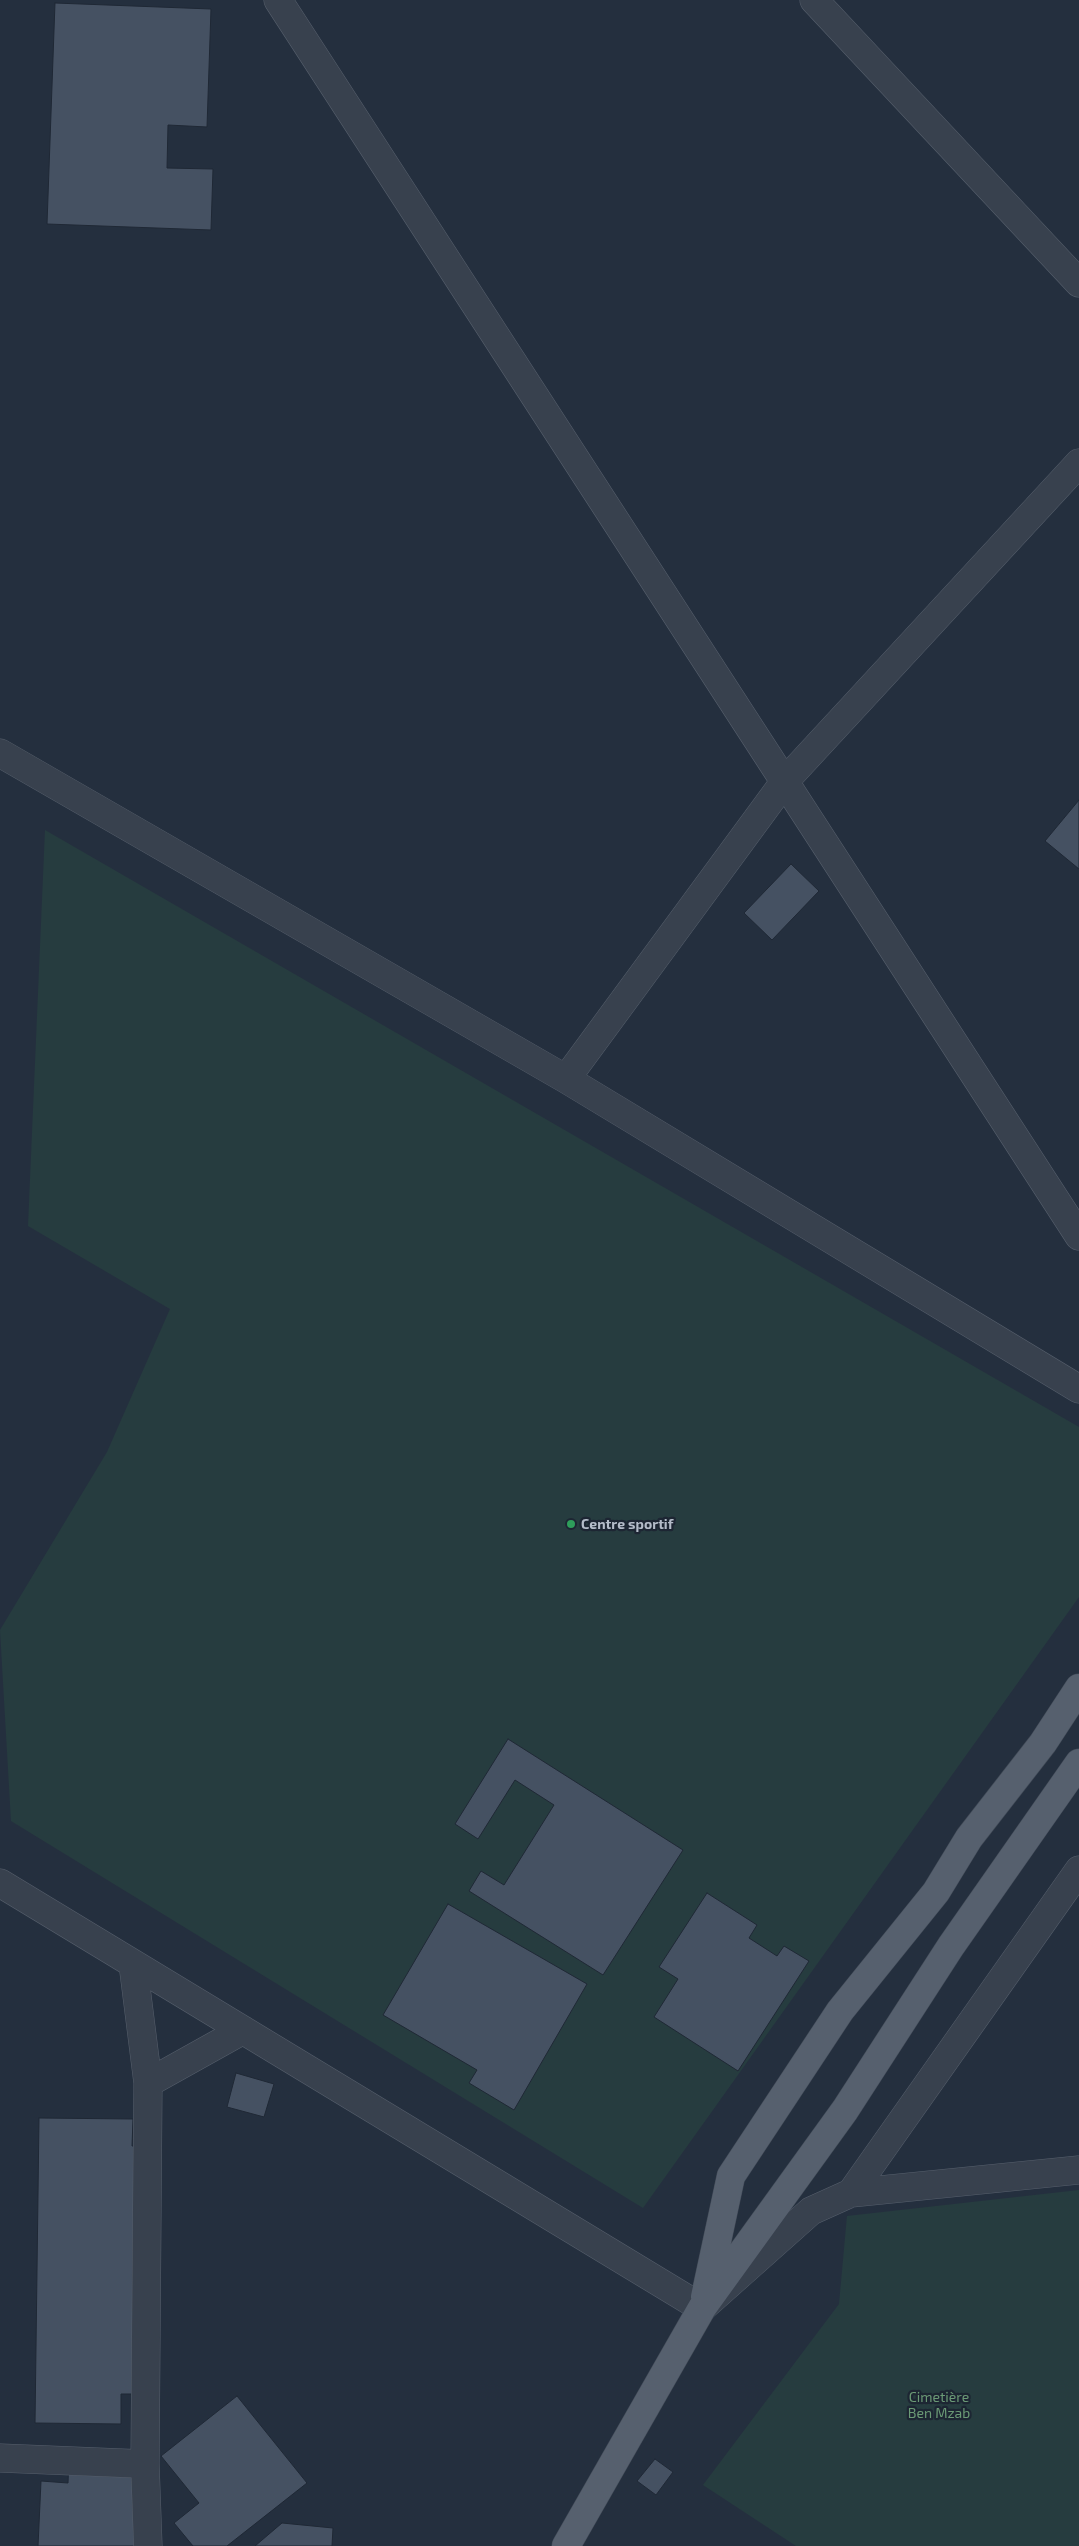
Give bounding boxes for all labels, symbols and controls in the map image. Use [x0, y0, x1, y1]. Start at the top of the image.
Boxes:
place label: Centre sportif [581, 1516, 673, 1532]
marker: Centre sportif [565, 1518, 577, 1530]
park label: Cimetière Ben Mzab [908, 2389, 970, 2422]

